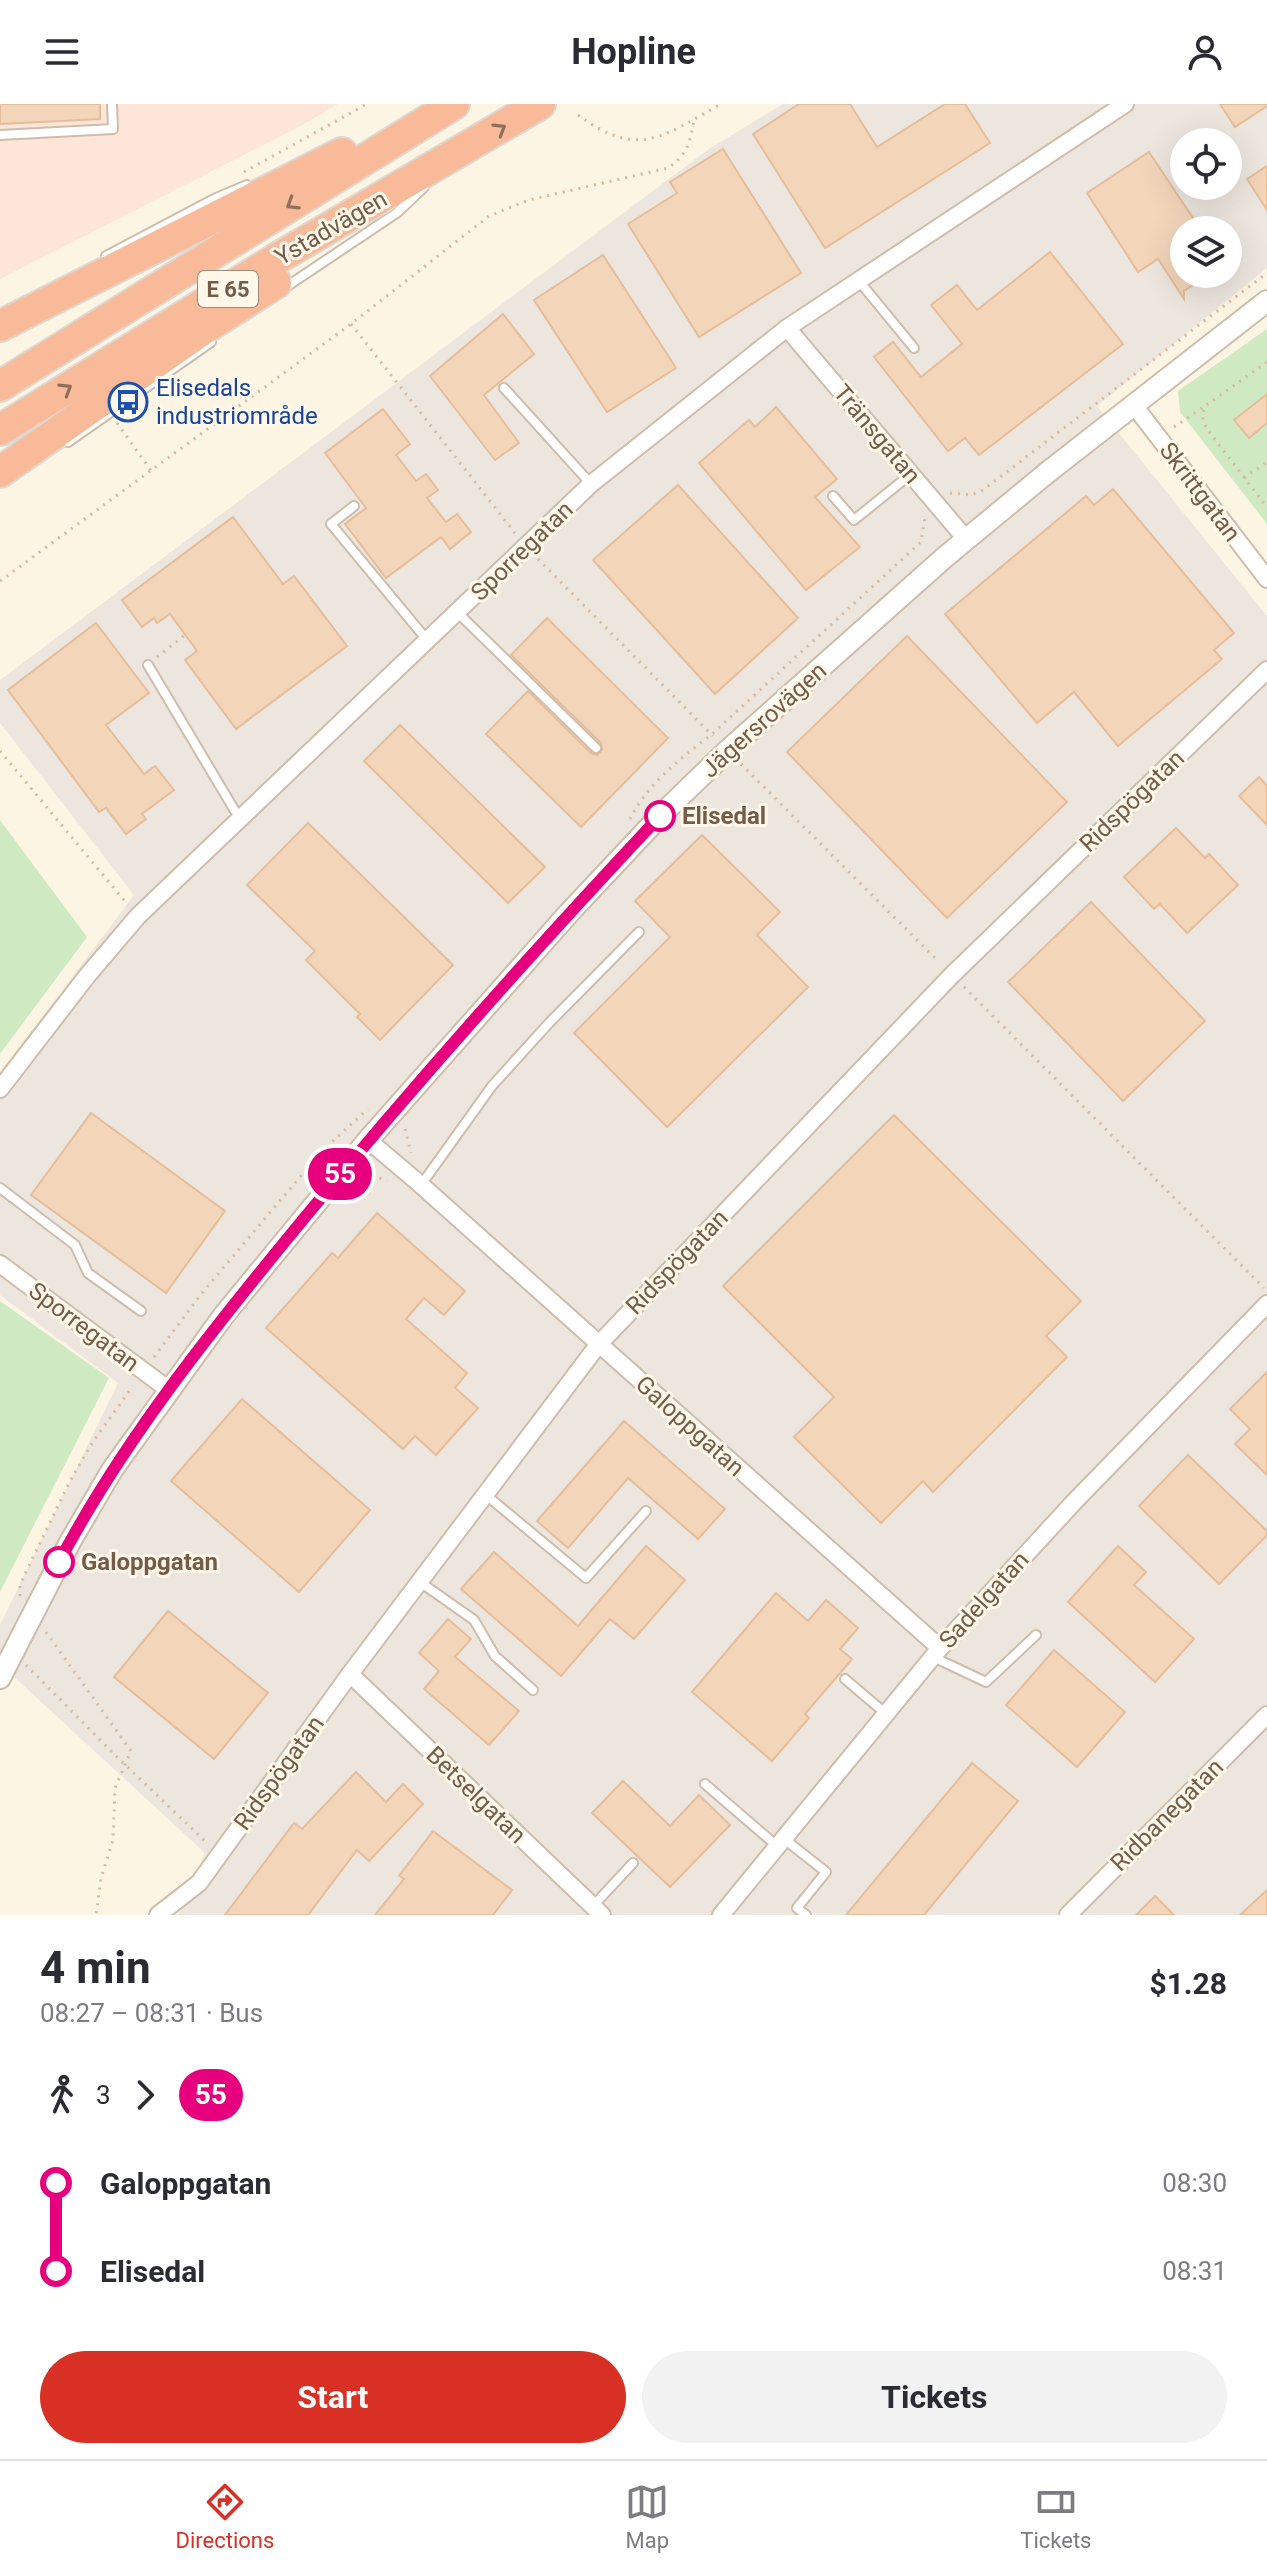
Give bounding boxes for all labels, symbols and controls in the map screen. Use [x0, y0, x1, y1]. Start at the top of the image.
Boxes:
icon: menu [40, 30, 84, 74]
icon: person [1183, 30, 1227, 74]
text: Hopline [571, 31, 696, 73]
one-way arrow [491, 123, 506, 138]
map controls [1170, 128, 1242, 288]
button: locate [1170, 128, 1242, 200]
street label: Ystadvägen [270, 185, 392, 271]
one-way arrow [287, 195, 301, 210]
button: layers [1170, 216, 1242, 288]
road number: E 65 [198, 271, 258, 307]
place label: Elisedals industriområde [156, 374, 318, 430]
street label: Tränsgatan [828, 379, 926, 489]
bus stop icon: Elisedals industriområde [107, 381, 149, 423]
one-way arrow [57, 383, 72, 398]
street label: Skrittgatan [1154, 437, 1246, 547]
street label: Sporregatan [465, 495, 579, 607]
street label: Jägersrovägen [696, 657, 832, 783]
street label: Ridspögatan [1074, 744, 1190, 858]
marker: Elisedal [645, 801, 675, 831]
place label: Elisedal [682, 802, 766, 830]
line badge: 55 [304, 1148, 376, 1200]
text: 55 [324, 1157, 356, 1190]
street label: Ridspögatan [620, 1204, 734, 1320]
street label: Sporregatan [23, 1276, 145, 1378]
street label: Galoppgatan [630, 1370, 750, 1482]
street label: Sadelgatan [933, 1546, 1035, 1654]
marker: Galoppgatan [44, 1547, 74, 1577]
place label: Galoppgatan [81, 1548, 218, 1576]
street label: Ridspögatan [228, 1710, 330, 1836]
street label: Betselgatan [421, 1741, 531, 1849]
street label: Ridbanegatan [1105, 1753, 1229, 1877]
text: 4 min [40, 1942, 151, 1994]
text: $1.28 [1149, 1966, 1227, 2001]
text: 08:27 – 08:31 · Bus [40, 1998, 263, 2028]
icon: walk [40, 2073, 84, 2117]
icon: forward [123, 2073, 167, 2117]
text: 55 [195, 2078, 227, 2111]
text: 3 [96, 2080, 111, 2110]
text: Galoppgatan [100, 2166, 271, 2201]
text: 08:30 [1162, 2168, 1227, 2198]
text: Elisedal [100, 2254, 205, 2289]
text: 08:31 [1162, 2256, 1227, 2286]
button: Start [40, 2351, 626, 2443]
button: Tickets [642, 2351, 1227, 2443]
tab: Directions [176, 2480, 274, 2553]
tab: Map [625, 2480, 669, 2553]
tab: Tickets [1020, 2480, 1091, 2553]

